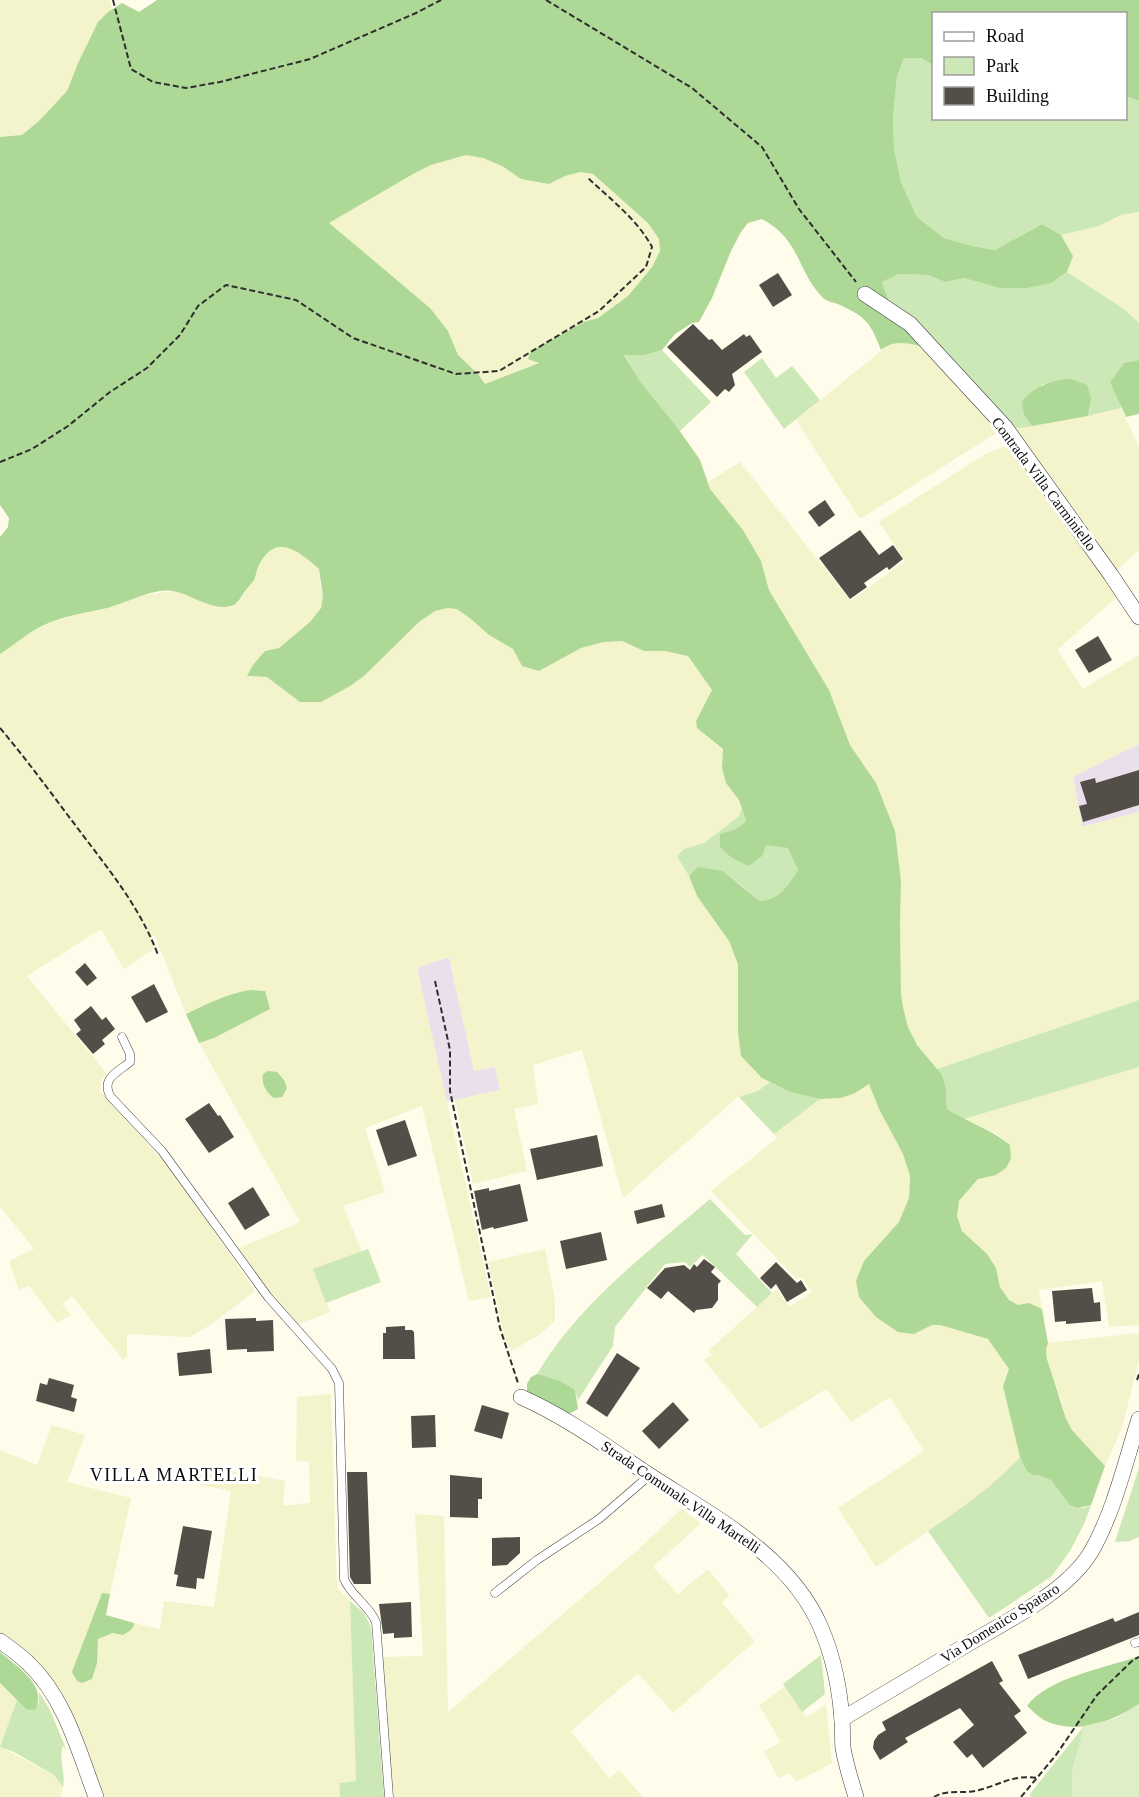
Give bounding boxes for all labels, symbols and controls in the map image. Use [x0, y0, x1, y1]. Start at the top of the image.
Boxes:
legend [932, 12, 1127, 120]
text: Road [986, 26, 1024, 46]
text: Park [986, 56, 1019, 76]
text: Building [986, 86, 1049, 106]
street label: Contrada Villa Carminiello [989, 414, 1099, 554]
street label: Strada Comunale Villa Martelli [598, 1438, 764, 1556]
district label: VILLA MARTELLI [90, 1465, 258, 1485]
street label: Via Domenico Spataro [938, 1580, 1062, 1666]

